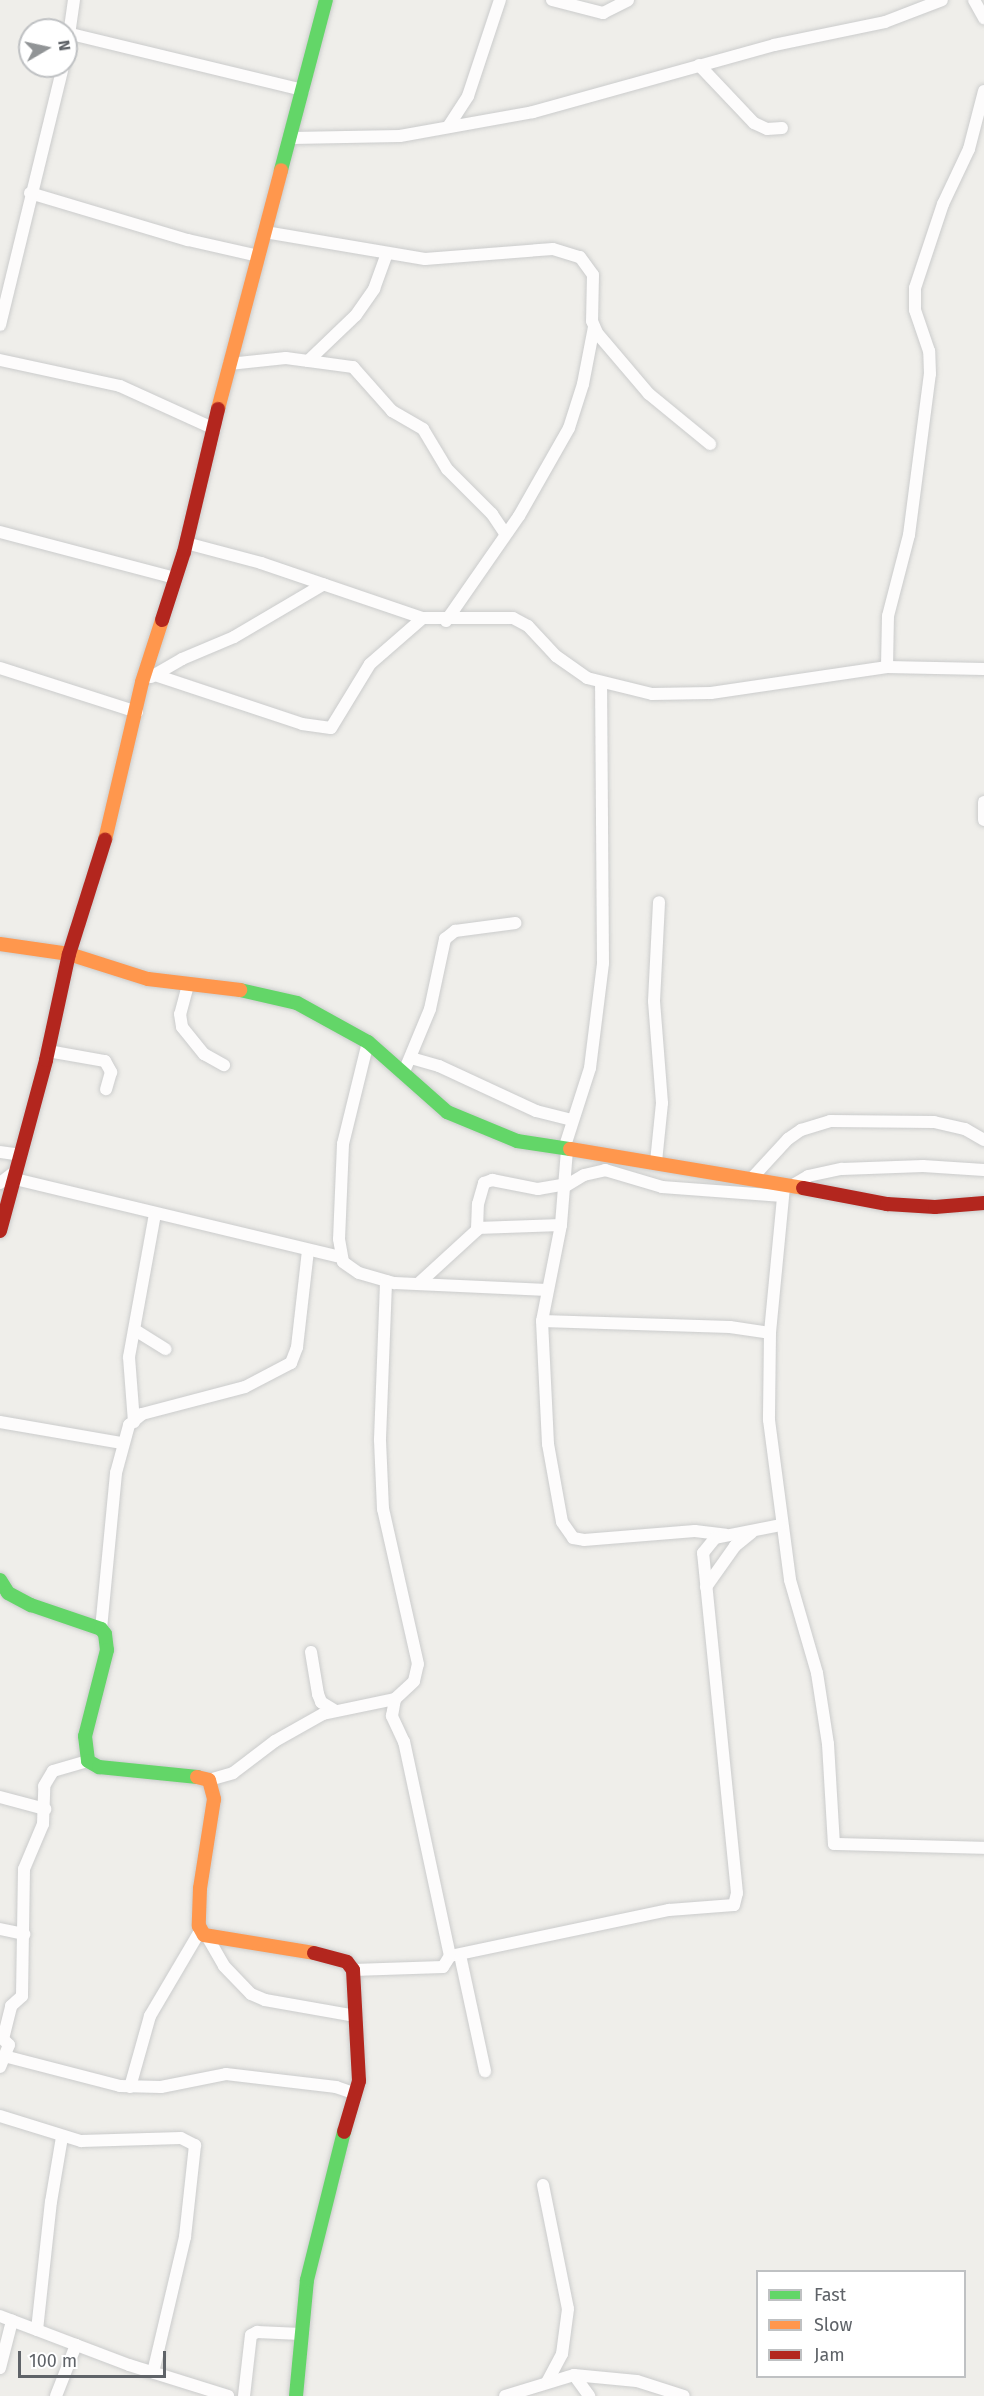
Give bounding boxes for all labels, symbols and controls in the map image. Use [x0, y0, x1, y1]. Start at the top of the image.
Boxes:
north arrow [18, 18, 78, 78]
text: N [54, 39, 75, 52]
legend [756, 2270, 966, 2378]
text: Fast [814, 2284, 846, 2306]
text: Slow [814, 2314, 852, 2336]
scale bar [21, 2339, 170, 2377]
text: Jam [814, 2344, 845, 2366]
text: 100 m [29, 2350, 77, 2372]

